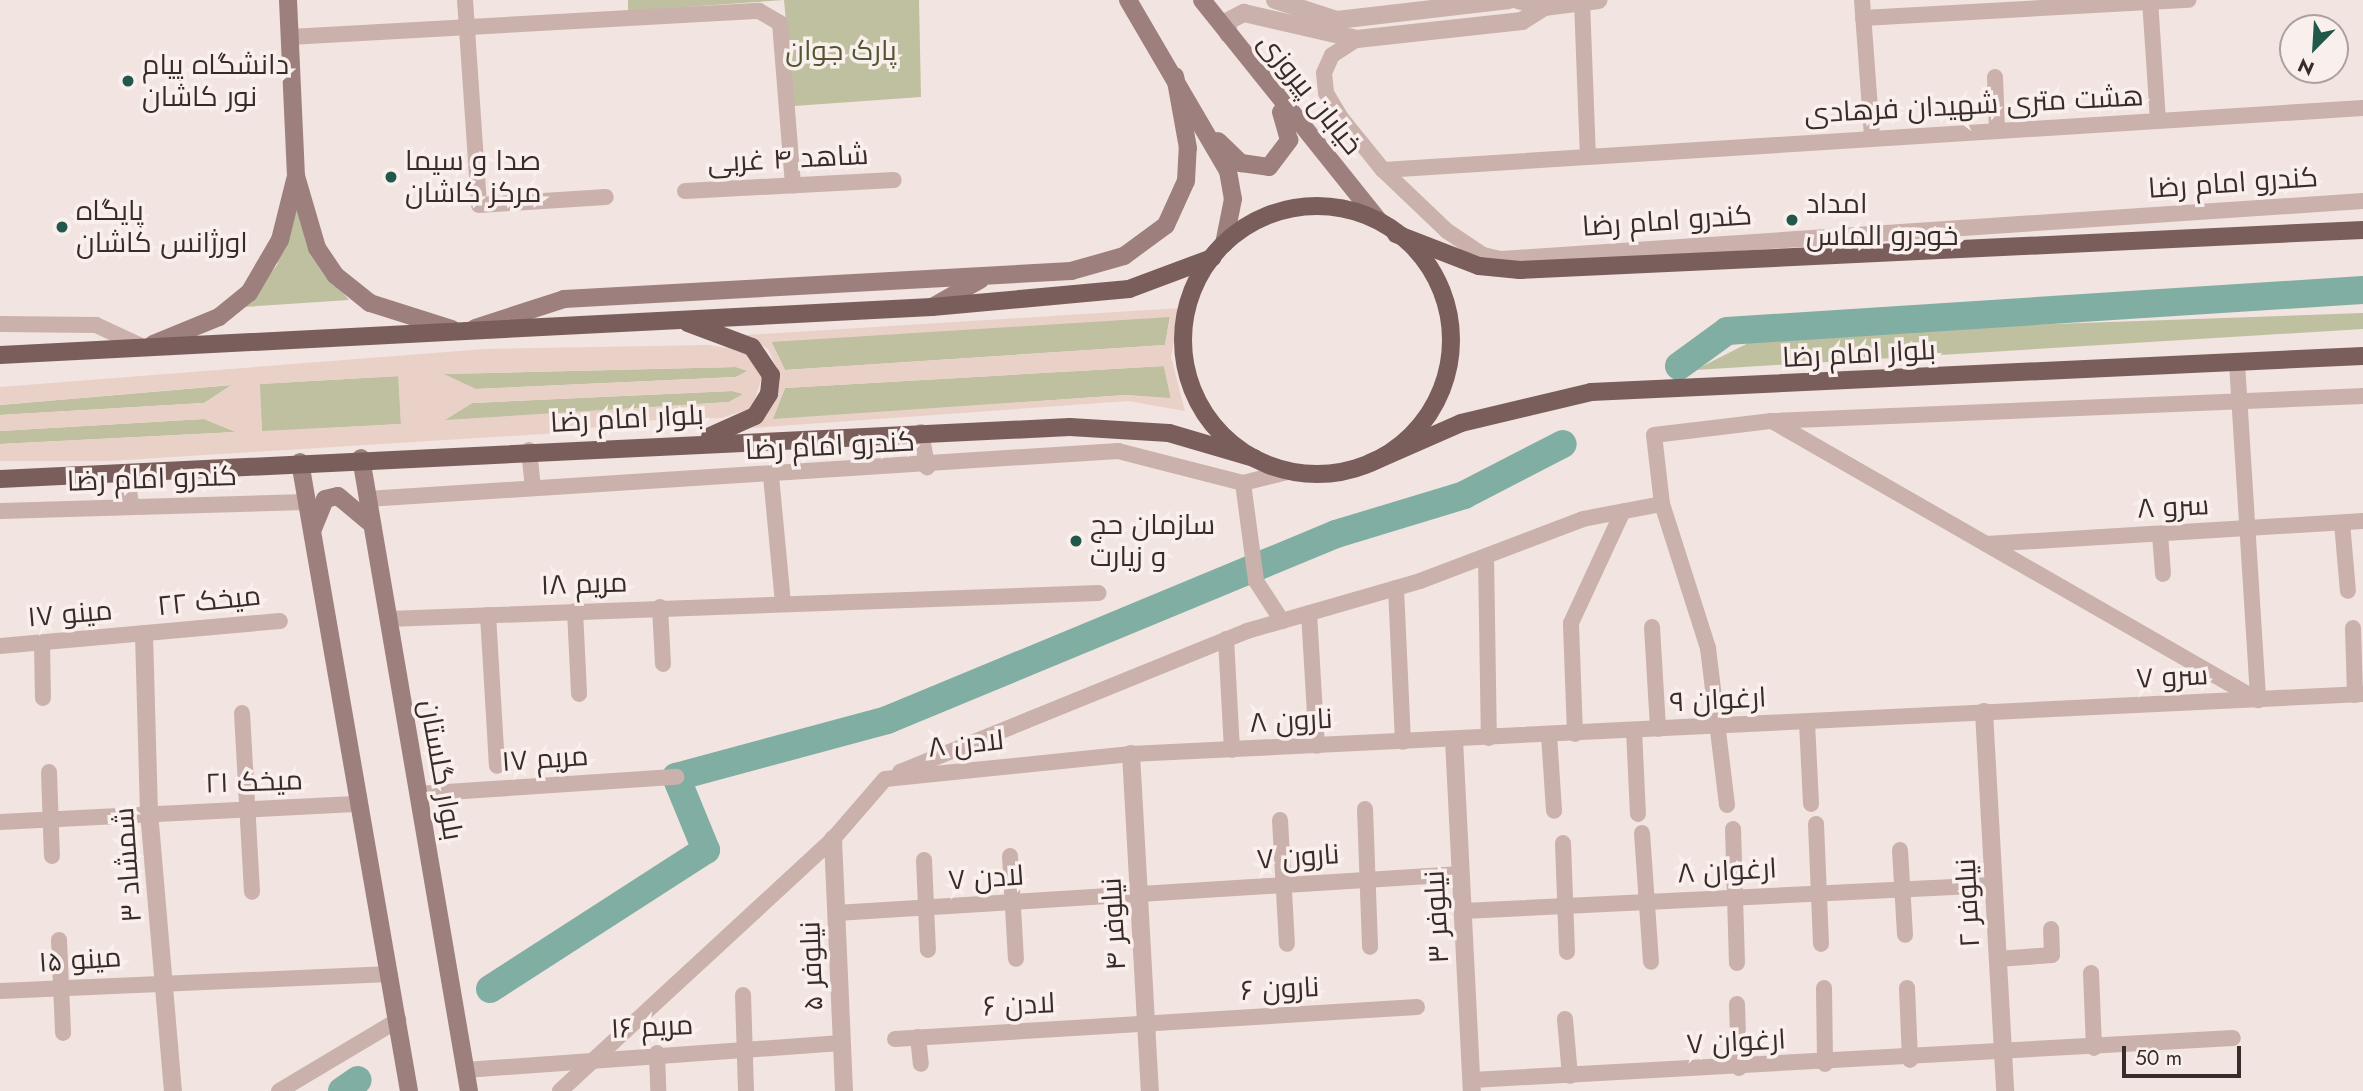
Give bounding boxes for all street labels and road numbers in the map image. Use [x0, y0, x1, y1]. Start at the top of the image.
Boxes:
street label: خیابان پیروزی [1251, 26, 1369, 162]
street label: هشت متری شهیدان فرهادی [1803, 79, 2145, 131]
street label: شاهد ۴ غربی [707, 138, 869, 180]
street label: کندرو امام رضا [2147, 160, 2319, 206]
street label: کندرو امام رضا [1581, 198, 1753, 244]
street label: بلوار امام رضا [1781, 333, 1937, 375]
street label: بلوار امام رضا [549, 398, 705, 440]
street label: کندرو امام رضا [744, 425, 916, 467]
street label: کندرو امام رضا [66, 459, 238, 499]
street label: سرو ۸ [2136, 488, 2210, 526]
street label: مریم ۱۸ [540, 566, 628, 602]
street label: میخک ۲۲ [156, 579, 262, 623]
street label: مینو ۱۷ [26, 594, 114, 634]
street label: سرو ۷ [2135, 658, 2209, 696]
street label: ارغوان ۹ [1669, 681, 1767, 719]
street label: بلوار گلستان [412, 697, 470, 843]
street label: نارون ۸ [1249, 702, 1333, 740]
street label: لادن ۸ [926, 723, 1006, 765]
street label: مریم ۱۷ [501, 739, 589, 779]
street label: میخک ۲۱ [205, 764, 303, 800]
street label: شمشاد ۳ [107, 806, 149, 924]
street label: نارون ۷ [1255, 837, 1341, 877]
street label: ارغوان ۸ [1676, 852, 1778, 890]
street label: نیلوفر ۲ [1949, 858, 1987, 948]
street label: لادن ۷ [947, 859, 1025, 897]
street label: نیلوفر ۳ [1418, 870, 1456, 964]
street label: نیلوفر ۴ [1095, 877, 1133, 971]
street label: نیلوفر ۵ [794, 921, 830, 1011]
street label: مینو ۱۵ [37, 940, 123, 980]
street label: نارون ۶ [1240, 970, 1320, 1008]
street label: لادن ۶ [982, 986, 1056, 1024]
street label: مریم ۱۶ [610, 1008, 694, 1046]
street label: ارغوان ۷ [1685, 1023, 1787, 1061]

